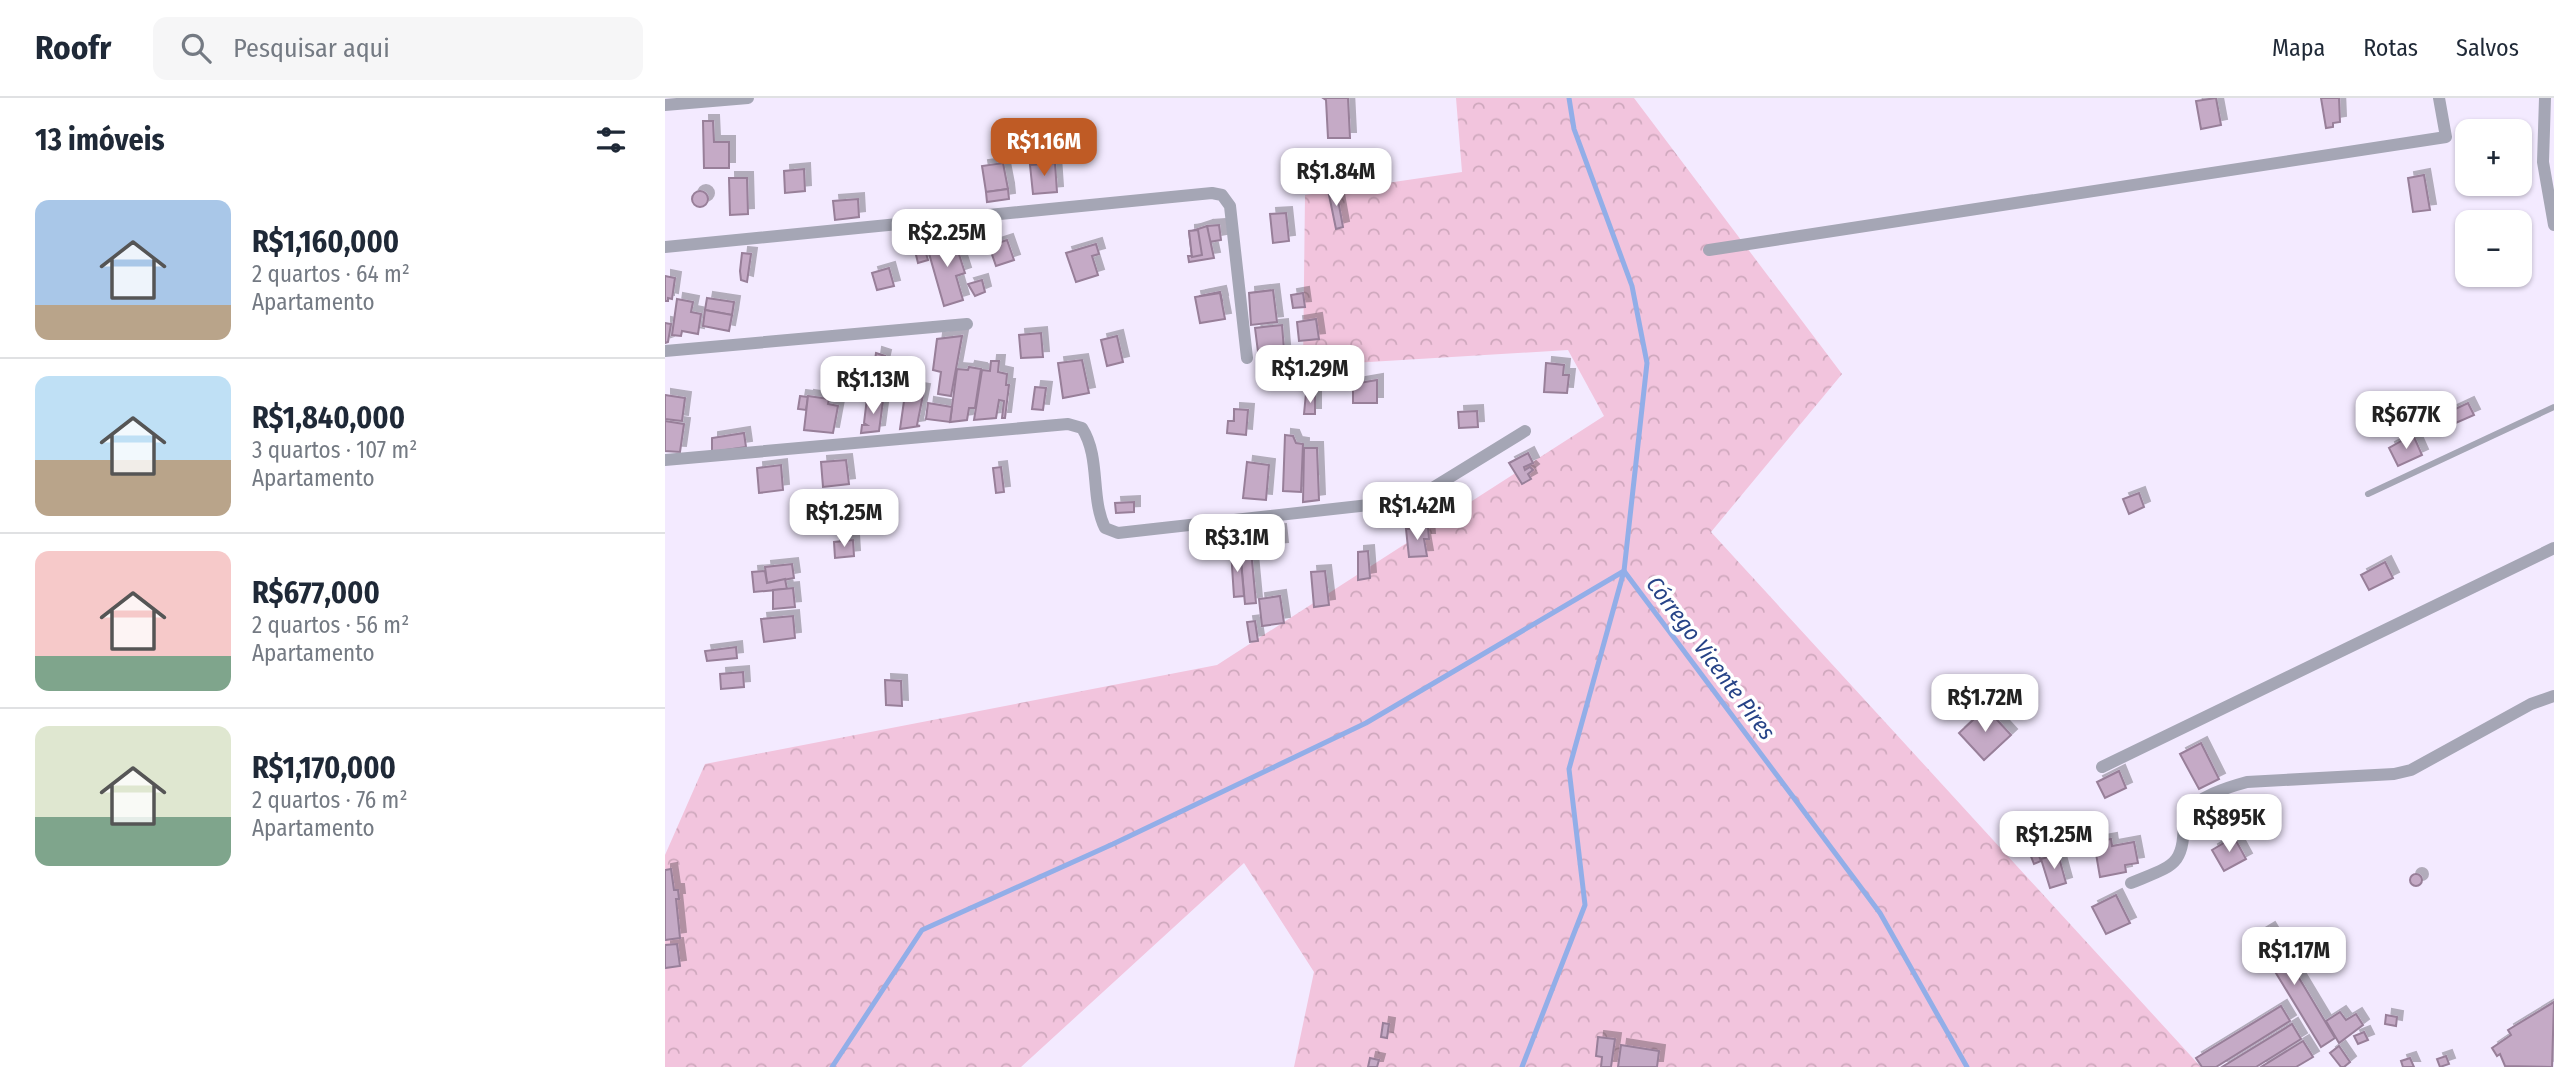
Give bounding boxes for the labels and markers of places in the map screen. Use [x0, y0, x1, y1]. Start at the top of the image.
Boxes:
pin: R$1.16M [979, 118, 1109, 178]
pin: R$1.84M [1271, 148, 1401, 208]
pin: R$2.25M [882, 209, 1012, 269]
pin: R$1.29M [1245, 345, 1375, 405]
pin: R$1.13M [808, 356, 938, 416]
pin: R$677K [2349, 392, 2463, 451]
pin: R$1.42M [1352, 482, 1482, 542]
pin: R$1.25M [779, 490, 909, 549]
pin: R$3.1M [1180, 514, 1294, 574]
pin: R$1.72M [1920, 674, 2050, 734]
pin: R$895K [2172, 794, 2286, 854]
pin: R$1.25M [1989, 812, 2119, 871]
pin: R$1.17M [2229, 928, 2359, 987]

